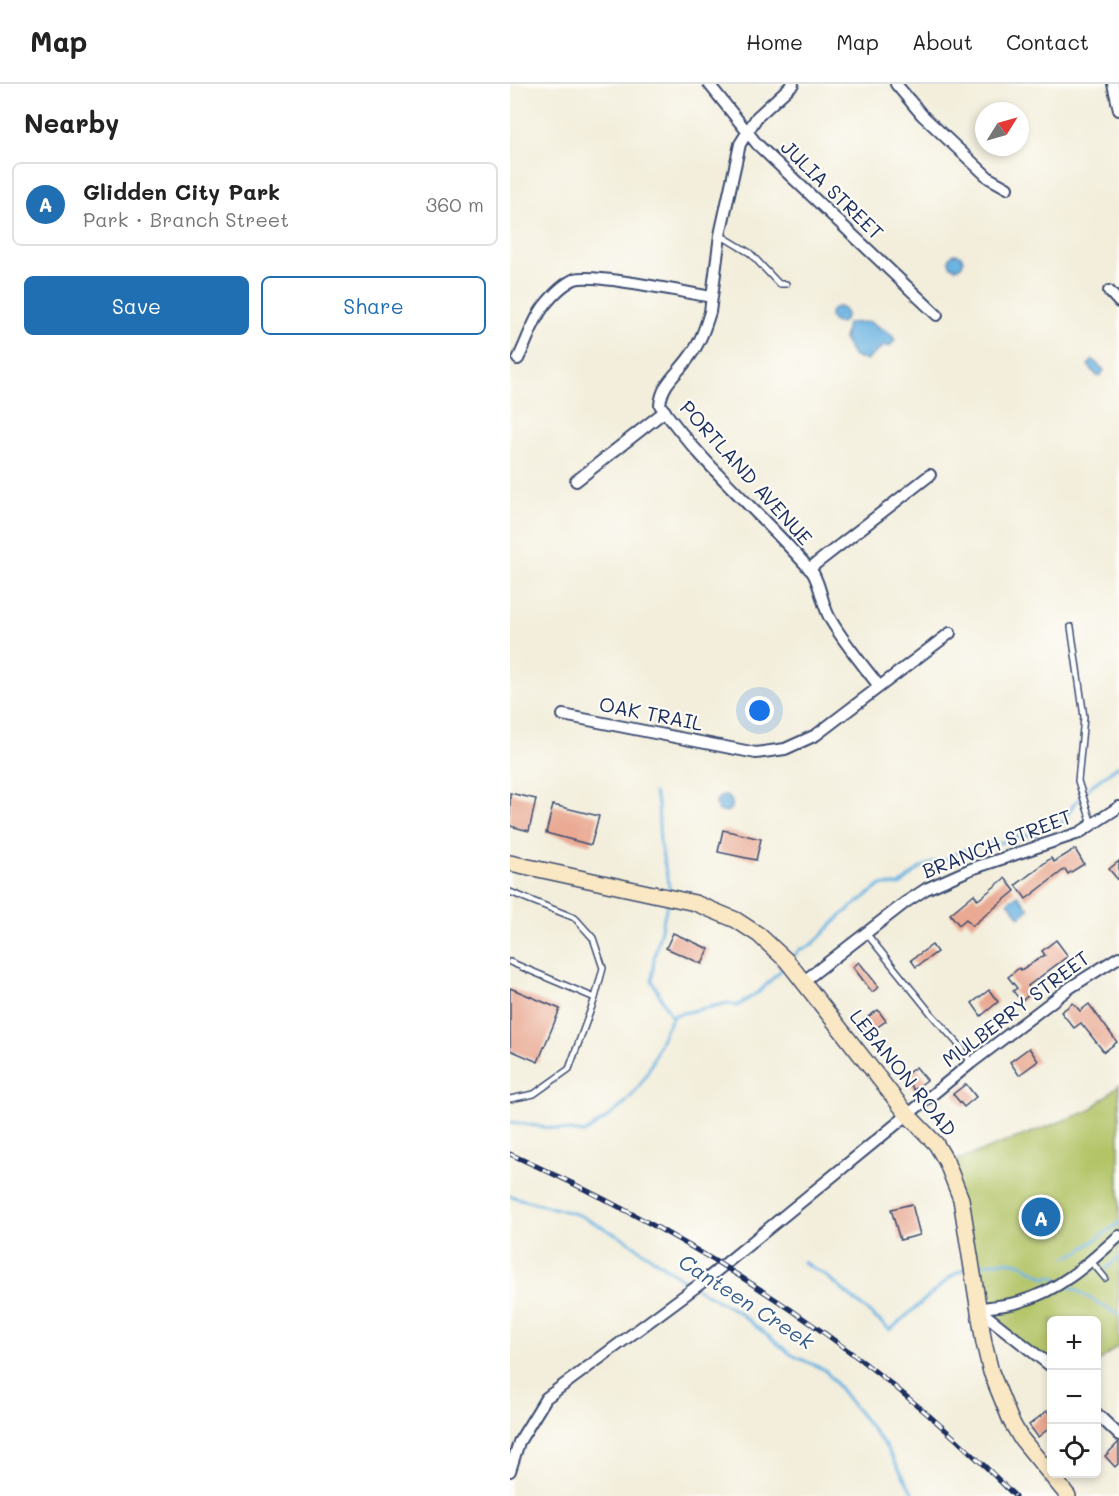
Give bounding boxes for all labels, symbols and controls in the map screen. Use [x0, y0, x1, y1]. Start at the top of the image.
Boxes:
text: Map [30, 23, 87, 59]
text: Home [746, 28, 803, 55]
text: Map [836, 28, 879, 55]
text: About [912, 28, 973, 55]
text: Contact [1006, 28, 1089, 55]
north arrow [975, 102, 1029, 156]
text: Nearby [24, 106, 119, 140]
street label: JULIA STREET [776, 134, 890, 245]
text: Glidden City Park [83, 177, 280, 206]
text: A [39, 191, 52, 217]
text: 360 m [426, 191, 484, 217]
text: Park · Branch Street [83, 206, 289, 232]
button: Save [24, 276, 249, 335]
button: Share [261, 276, 486, 335]
street label: PORTLAND AVENUE [675, 395, 819, 550]
street label: OAK TRAIL [597, 690, 706, 736]
your location [745, 696, 774, 725]
street label: BRANCH STREET [918, 803, 1075, 884]
street label: MULBERRY STREET [936, 944, 1094, 1072]
street label: LEBANON ROAD [845, 1003, 963, 1141]
pin: A [1022, 1194, 1060, 1240]
water label: Canteen Creek [674, 1247, 820, 1355]
map controls [1047, 1316, 1101, 1478]
button: + [1047, 1316, 1101, 1370]
button: − [1047, 1370, 1101, 1424]
button: locate [1047, 1424, 1101, 1478]

